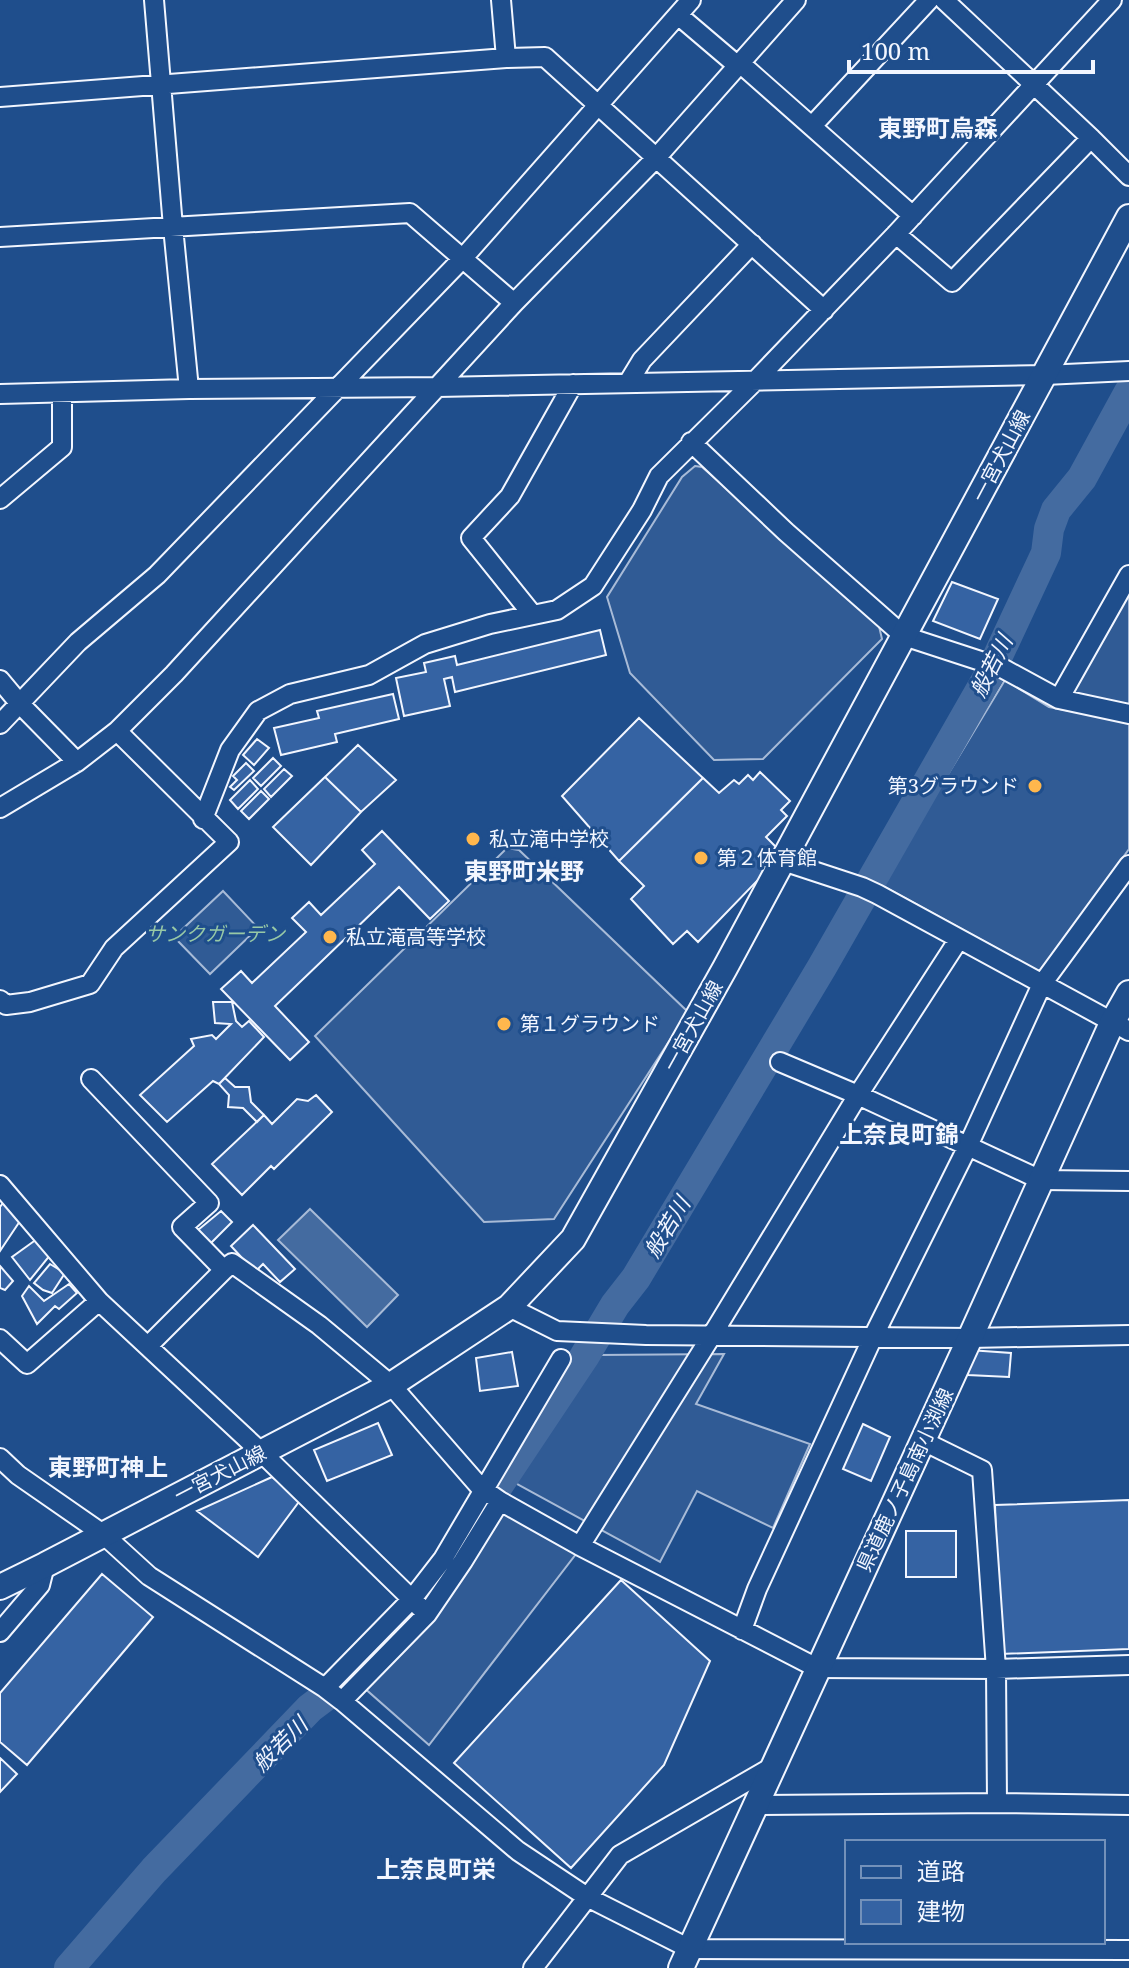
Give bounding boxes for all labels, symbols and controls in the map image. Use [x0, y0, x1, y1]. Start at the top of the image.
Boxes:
scale bar [849, 24, 1093, 74]
text: 100 m [861, 34, 930, 67]
district label: 東野町烏森 [878, 111, 998, 144]
street label: 一宮犬山線 [965, 405, 1036, 506]
water label: 般若川 [962, 628, 1019, 702]
place label: 第3グラウンド [888, 772, 1019, 799]
marker: 第3グラウンド [1026, 777, 1044, 795]
place label: 私立滝中学校 [489, 825, 609, 852]
marker: 私立滝中学校 [464, 830, 482, 848]
place label: 第２体育館 [717, 844, 817, 871]
marker: 第２体育館 [692, 849, 710, 867]
district label: 東野町米野 [464, 854, 584, 887]
park label: サンクガーデン [145, 920, 286, 947]
place label: 私立滝高等学校 [346, 923, 486, 950]
marker: 私立滝高等学校 [321, 928, 339, 946]
street label: 一宮犬山線 [657, 975, 729, 1076]
place label: 第１グラウンド [520, 1010, 660, 1037]
marker: 第１グラウンド [495, 1015, 513, 1033]
district label: 上奈良町錦 [839, 1117, 959, 1150]
water label: 般若川 [636, 1189, 697, 1263]
street label: 県道鹿ノ子島南小渕線 [850, 1383, 959, 1576]
street label: 一宮犬山線 [169, 1439, 270, 1508]
district label: 東野町神上 [48, 1450, 168, 1483]
water label: 般若川 [245, 1708, 315, 1777]
legend [845, 1840, 1105, 1944]
district label: 上奈良町栄 [376, 1852, 496, 1885]
text: 道路 [917, 1854, 965, 1887]
text: 建物 [917, 1894, 965, 1927]

